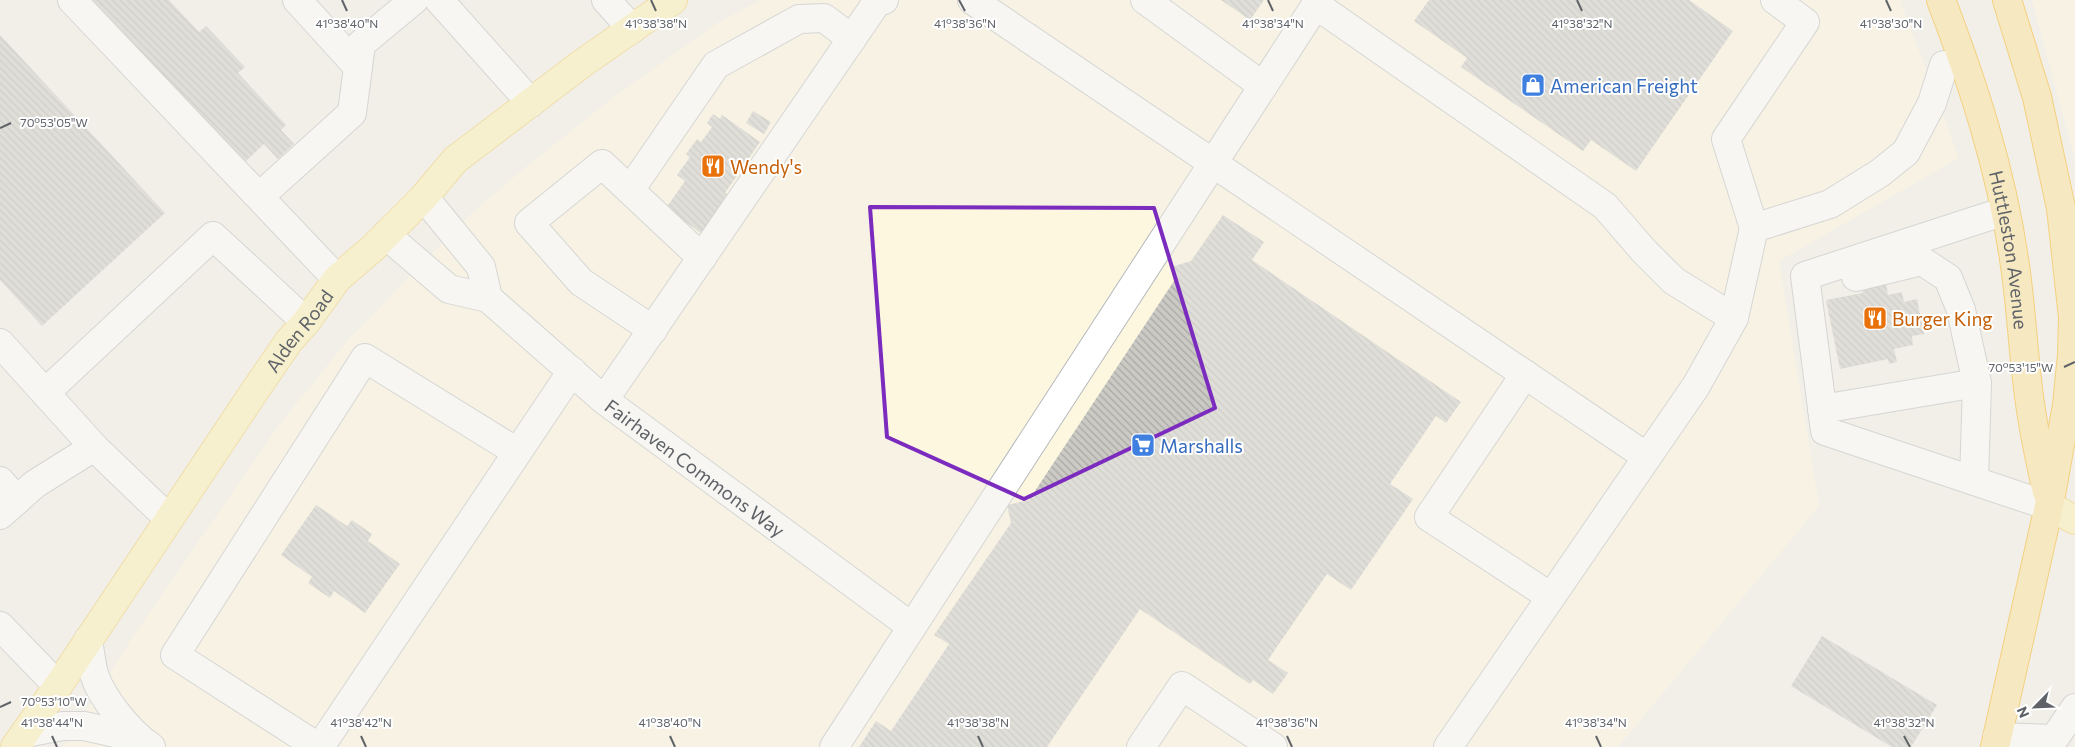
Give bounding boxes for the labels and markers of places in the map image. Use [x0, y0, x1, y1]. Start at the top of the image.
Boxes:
shop icon: American Freight [1520, 72, 1546, 98]
place label: American Freight [1550, 74, 1698, 97]
restaurant icon: Wendy's [700, 153, 726, 179]
place label: Wendy's [730, 155, 802, 178]
restaurant icon: Burger King [1862, 305, 1888, 331]
place label: Burger King [1892, 307, 1993, 330]
supermarket icon: Marshalls [1130, 432, 1156, 458]
place label: Marshalls [1160, 434, 1243, 457]

